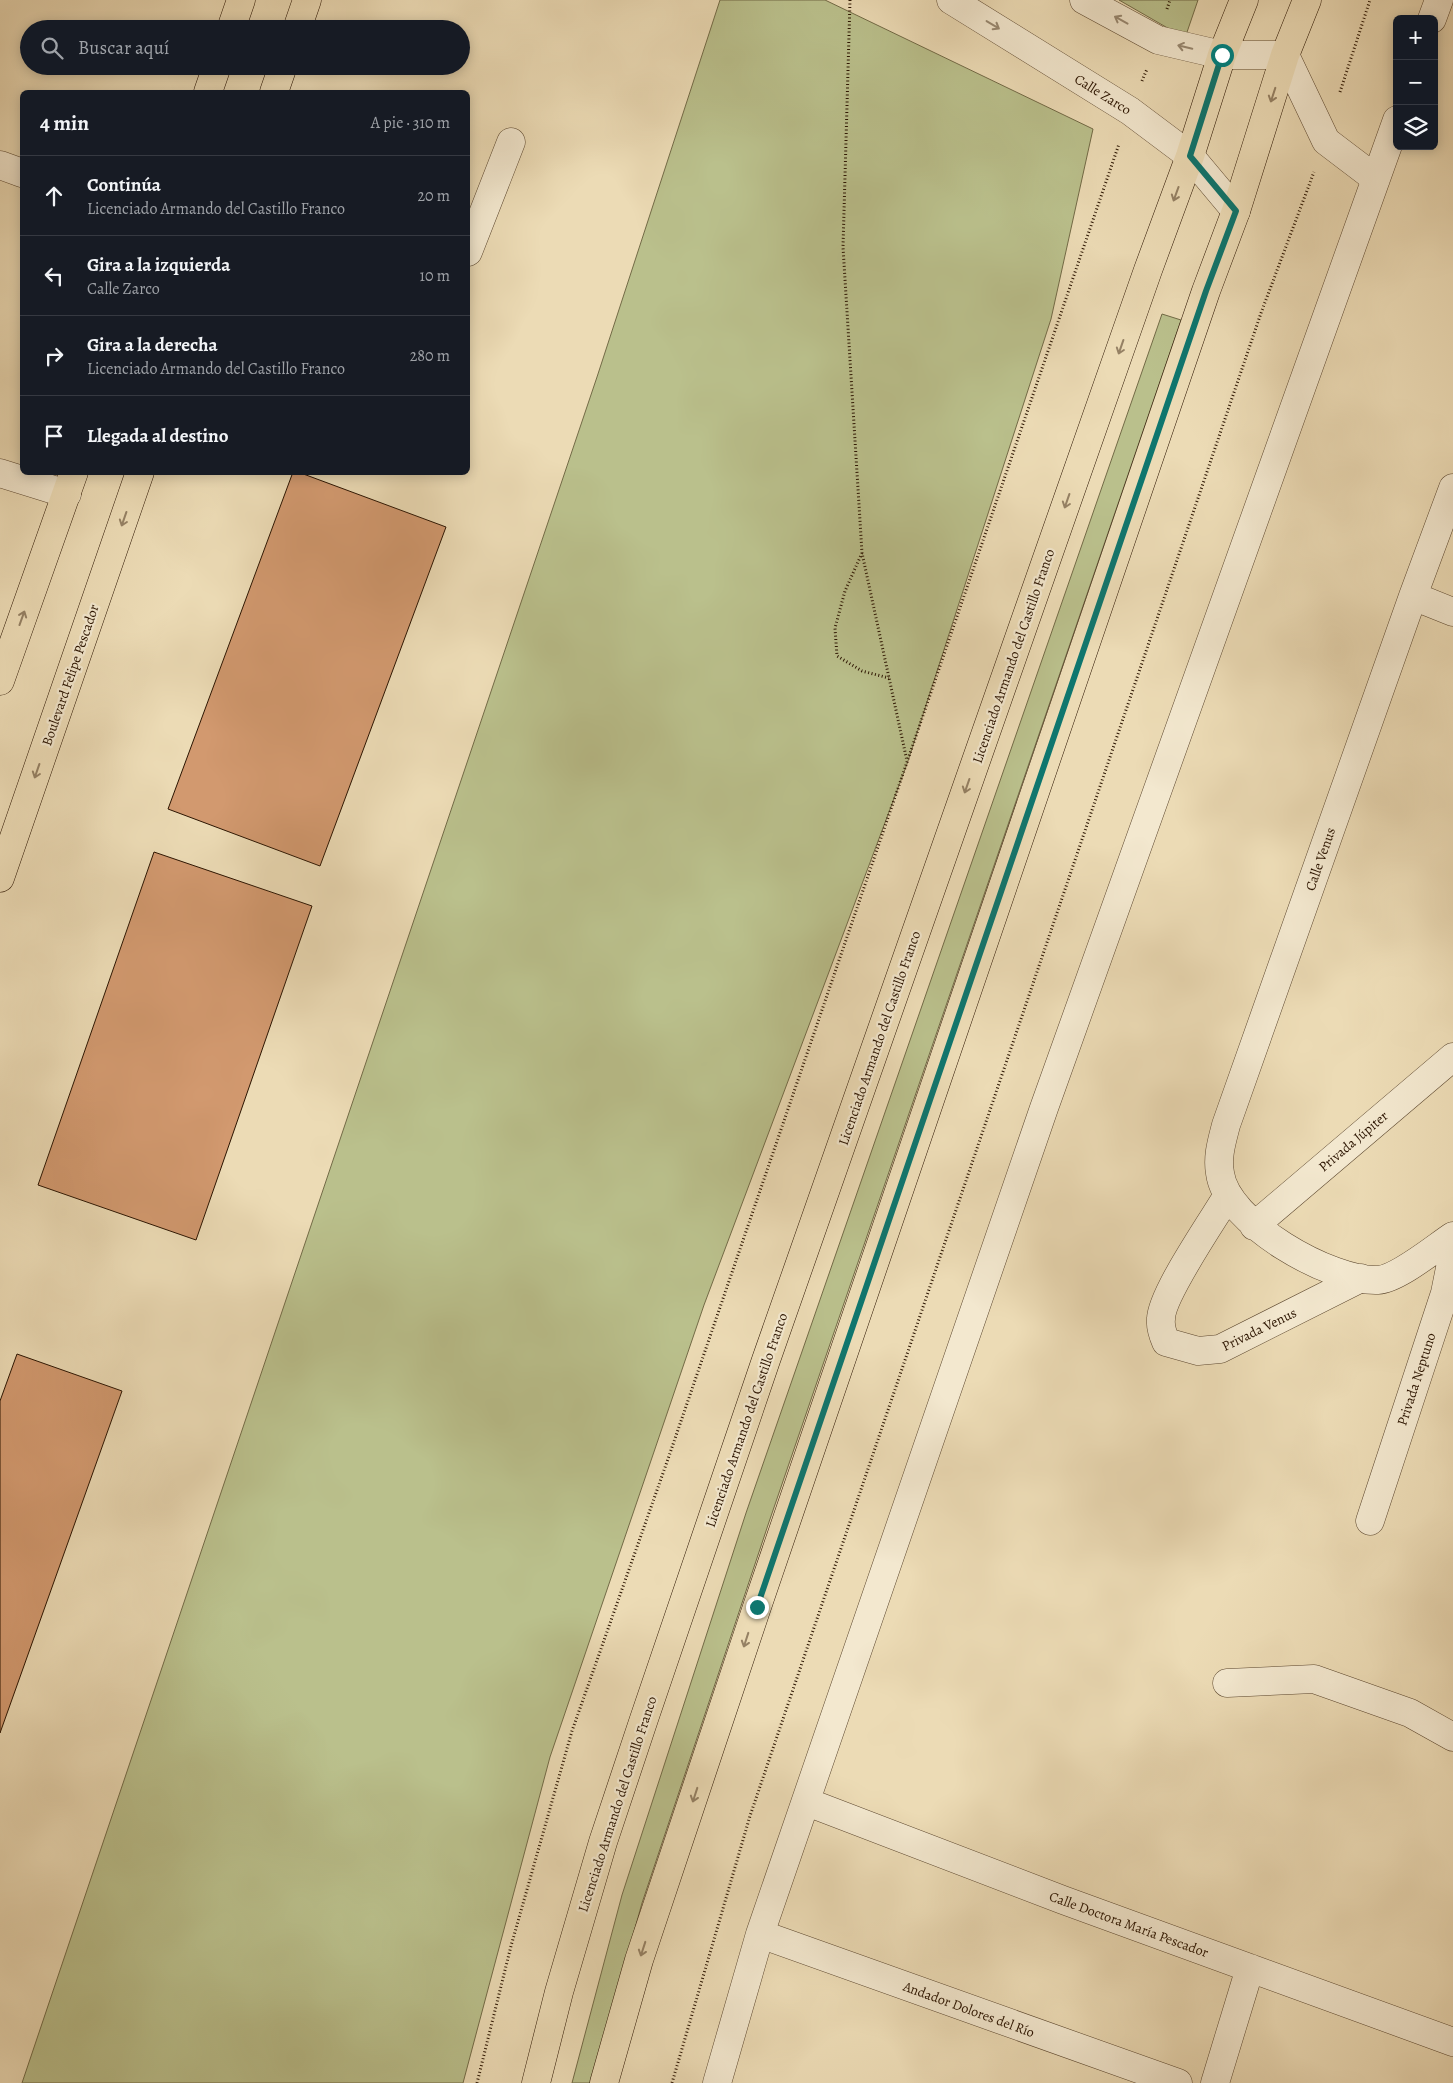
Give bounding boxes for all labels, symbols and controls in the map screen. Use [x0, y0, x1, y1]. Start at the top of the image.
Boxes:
one-way arrow [1114, 15, 1129, 24]
map controls [1393, 15, 1438, 150]
button: + [1393, 15, 1438, 60]
search box [20, 20, 470, 75]
one-way arrow [985, 21, 999, 31]
icon: search [38, 34, 66, 62]
text: Buscar aquí [78, 35, 169, 61]
one-way arrow [1178, 42, 1194, 51]
route start [1211, 44, 1234, 67]
button: − [1393, 60, 1438, 105]
street label: Calle Zarco [1071, 70, 1135, 119]
one-way arrow [1267, 87, 1277, 103]
button: layers [1393, 105, 1438, 150]
text: 4 min [40, 109, 89, 137]
text: A pie · 310 m [371, 112, 450, 134]
text: Continúa [87, 172, 161, 198]
icon: ahead [40, 182, 68, 210]
text: 20 m [417, 185, 450, 207]
one-way arrow [1171, 186, 1180, 201]
text: Licenciado Armando del Castillo Franco [87, 198, 345, 220]
text: Gira a la izquierda [87, 252, 230, 278]
icon: left [40, 262, 68, 290]
text: 10 m [420, 265, 450, 287]
text: Calle Zarco [87, 278, 160, 300]
text: Gira a la derecha [87, 332, 218, 358]
one-way arrow [1116, 339, 1125, 354]
icon: right [40, 342, 68, 370]
text: 280 m [410, 345, 450, 367]
text: Licenciado Armando del Castillo Franco [87, 358, 345, 380]
icon: arrive [40, 422, 68, 450]
text: Llegada al destino [87, 423, 229, 449]
one-way arrow [1062, 492, 1071, 508]
one-way arrow [119, 510, 128, 526]
street label: Licenciado Armando del Castillo Franco [968, 546, 1059, 766]
street label: Boulevard Felipe Pescador [37, 601, 104, 748]
one-way arrow [18, 611, 27, 626]
one-way arrow [32, 763, 41, 779]
one-way arrow [962, 778, 971, 793]
street label: Calle Venus [1301, 825, 1340, 893]
street label: Licenciado Armando del Castillo Franco [834, 928, 925, 1148]
street label: Privada Júpiter [1314, 1106, 1393, 1176]
street label: Privada Venus [1219, 1303, 1300, 1356]
street label: Licenciado Armando del Castillo Franco [701, 1310, 792, 1530]
street label: Privada Neptuno [1393, 1330, 1440, 1428]
route end [746, 1596, 769, 1619]
one-way arrow [740, 1632, 750, 1648]
street label: Licenciado Armando del Castillo Franco [574, 1694, 661, 1914]
one-way arrow [689, 1786, 699, 1802]
street label: Calle Doctora María Pescador [1047, 1887, 1212, 1962]
one-way arrow [638, 1940, 648, 1956]
street label: Andador Dolores del Río [899, 1976, 1037, 2042]

